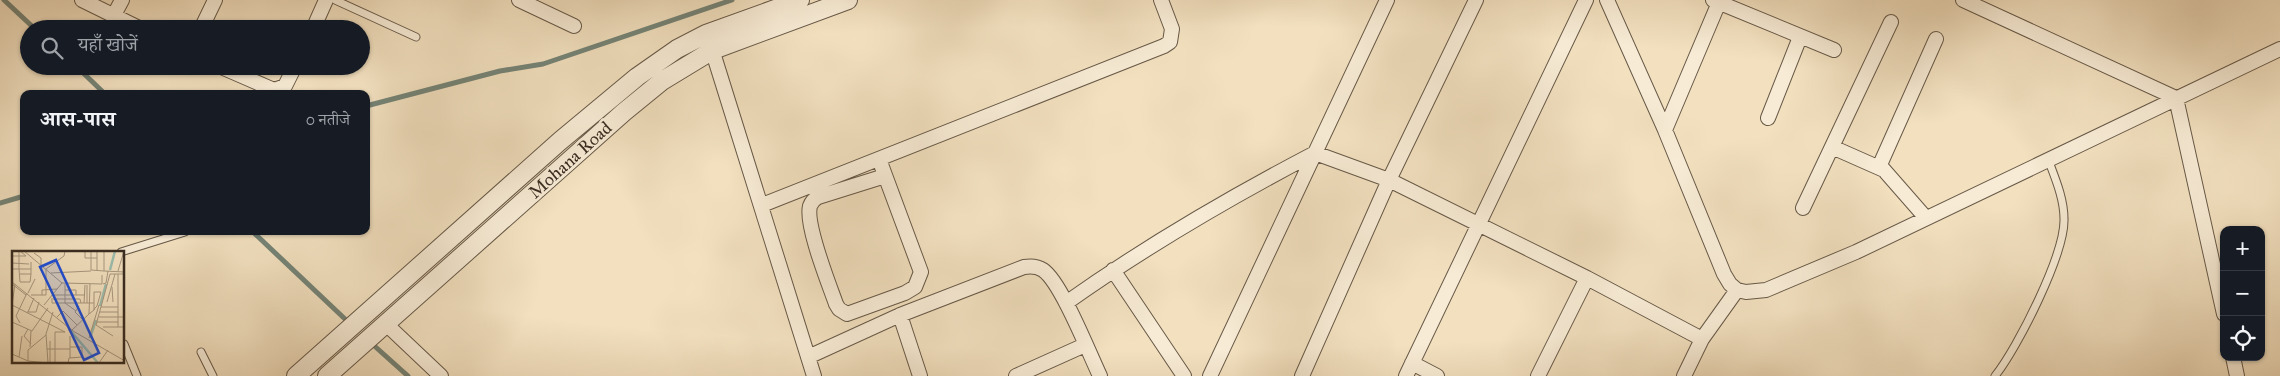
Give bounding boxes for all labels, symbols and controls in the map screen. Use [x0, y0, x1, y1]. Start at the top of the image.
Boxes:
search box [20, 20, 370, 75]
text: यहाँ खोजें [78, 33, 138, 56]
icon: search [38, 34, 66, 62]
text: आस-पास [40, 106, 115, 132]
text: 0 नतीजे [306, 110, 350, 129]
street label: Mohana Road [524, 117, 616, 203]
map controls [2220, 226, 2265, 361]
button: + [2220, 226, 2265, 271]
inset map [12, 251, 125, 364]
button: − [2220, 271, 2265, 316]
button: locate [2220, 316, 2265, 361]

